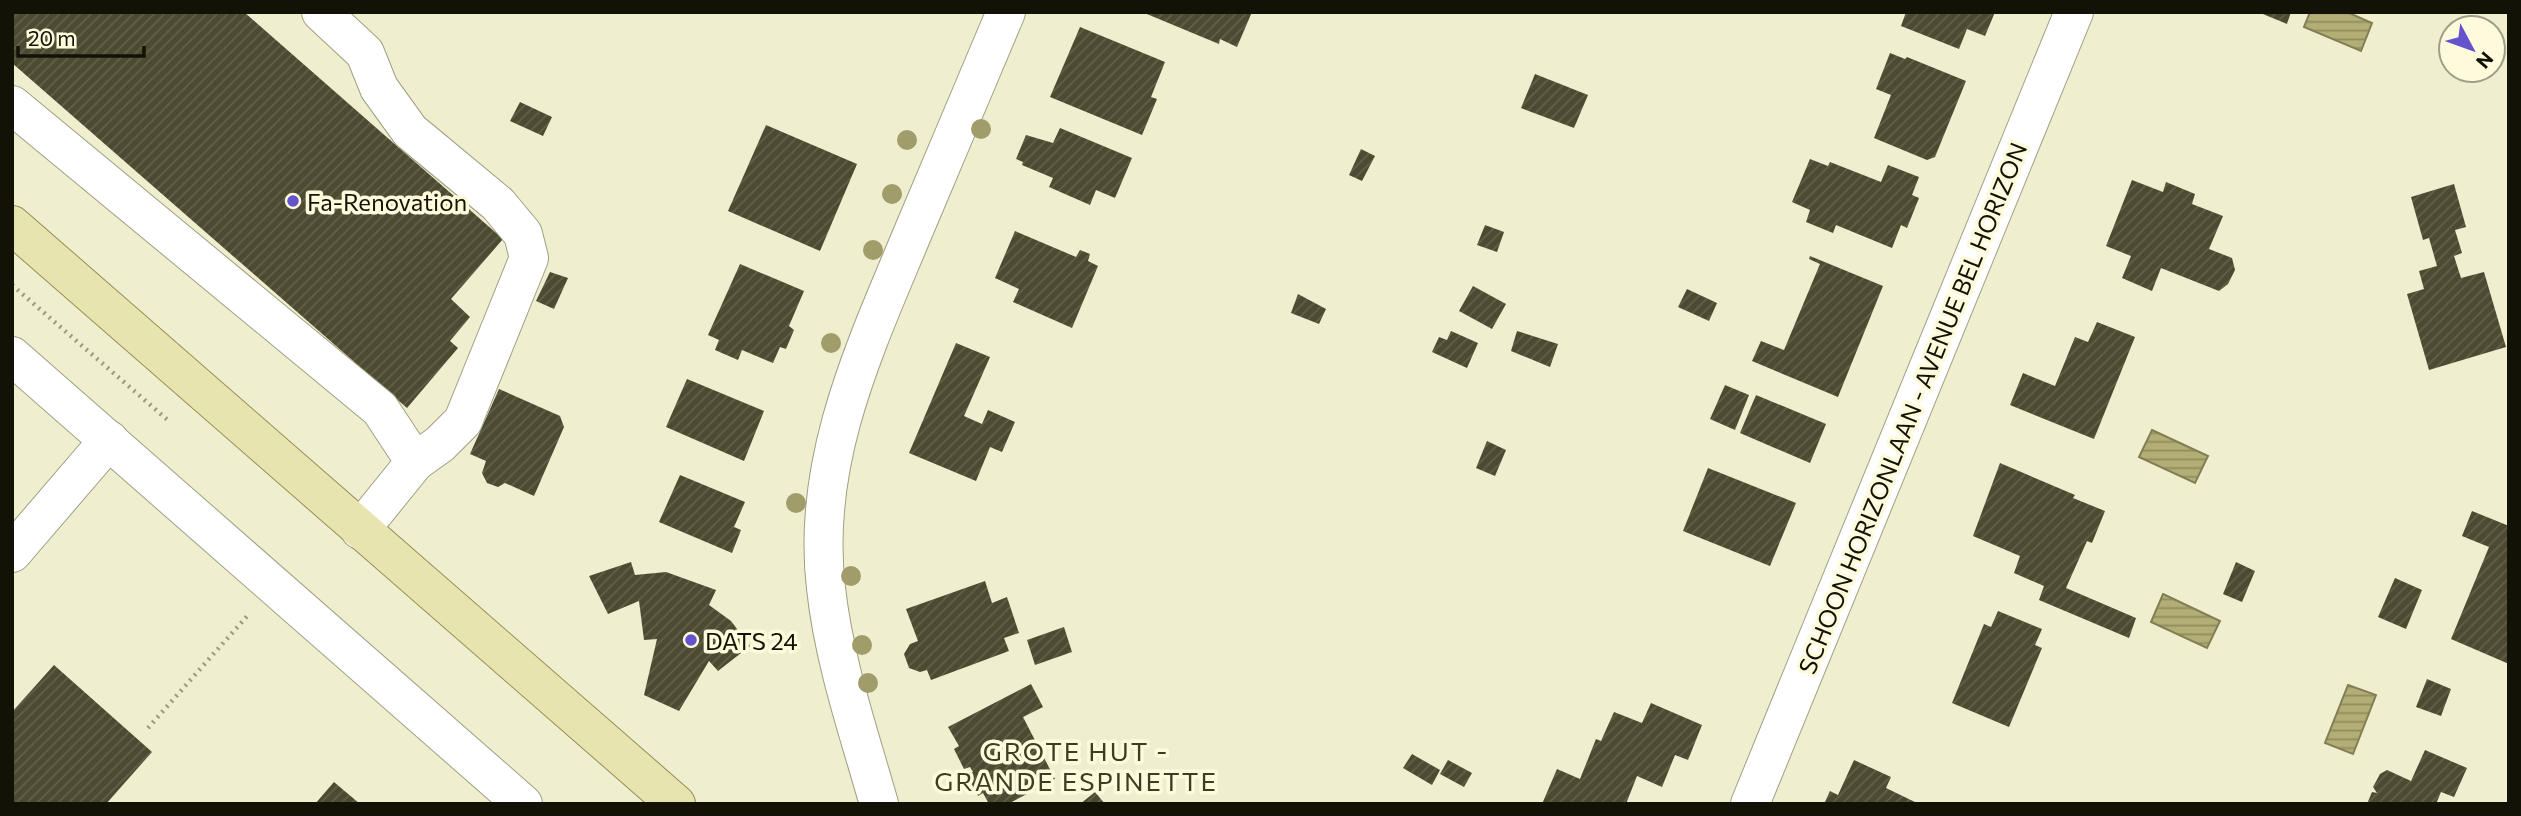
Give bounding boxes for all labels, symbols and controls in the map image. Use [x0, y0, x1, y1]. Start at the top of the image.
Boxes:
scale bar [18, 14, 144, 58]
north arrow [2437, 14, 2507, 84]
text: 20 m [28, 25, 76, 50]
text: N [2472, 48, 2499, 73]
street label: SCHOON HORIZONLAAN - AVENUE BEL HORIZON [1792, 138, 2032, 678]
place label: Fa-Renovation [307, 187, 467, 216]
marker: Fa-Renovation [285, 193, 301, 209]
place label: DATS 24 [705, 626, 798, 655]
marker: DATS 24 [683, 632, 699, 648]
district label: GROTE HUT - GRANDE ESPINETTE [934, 735, 1218, 796]

